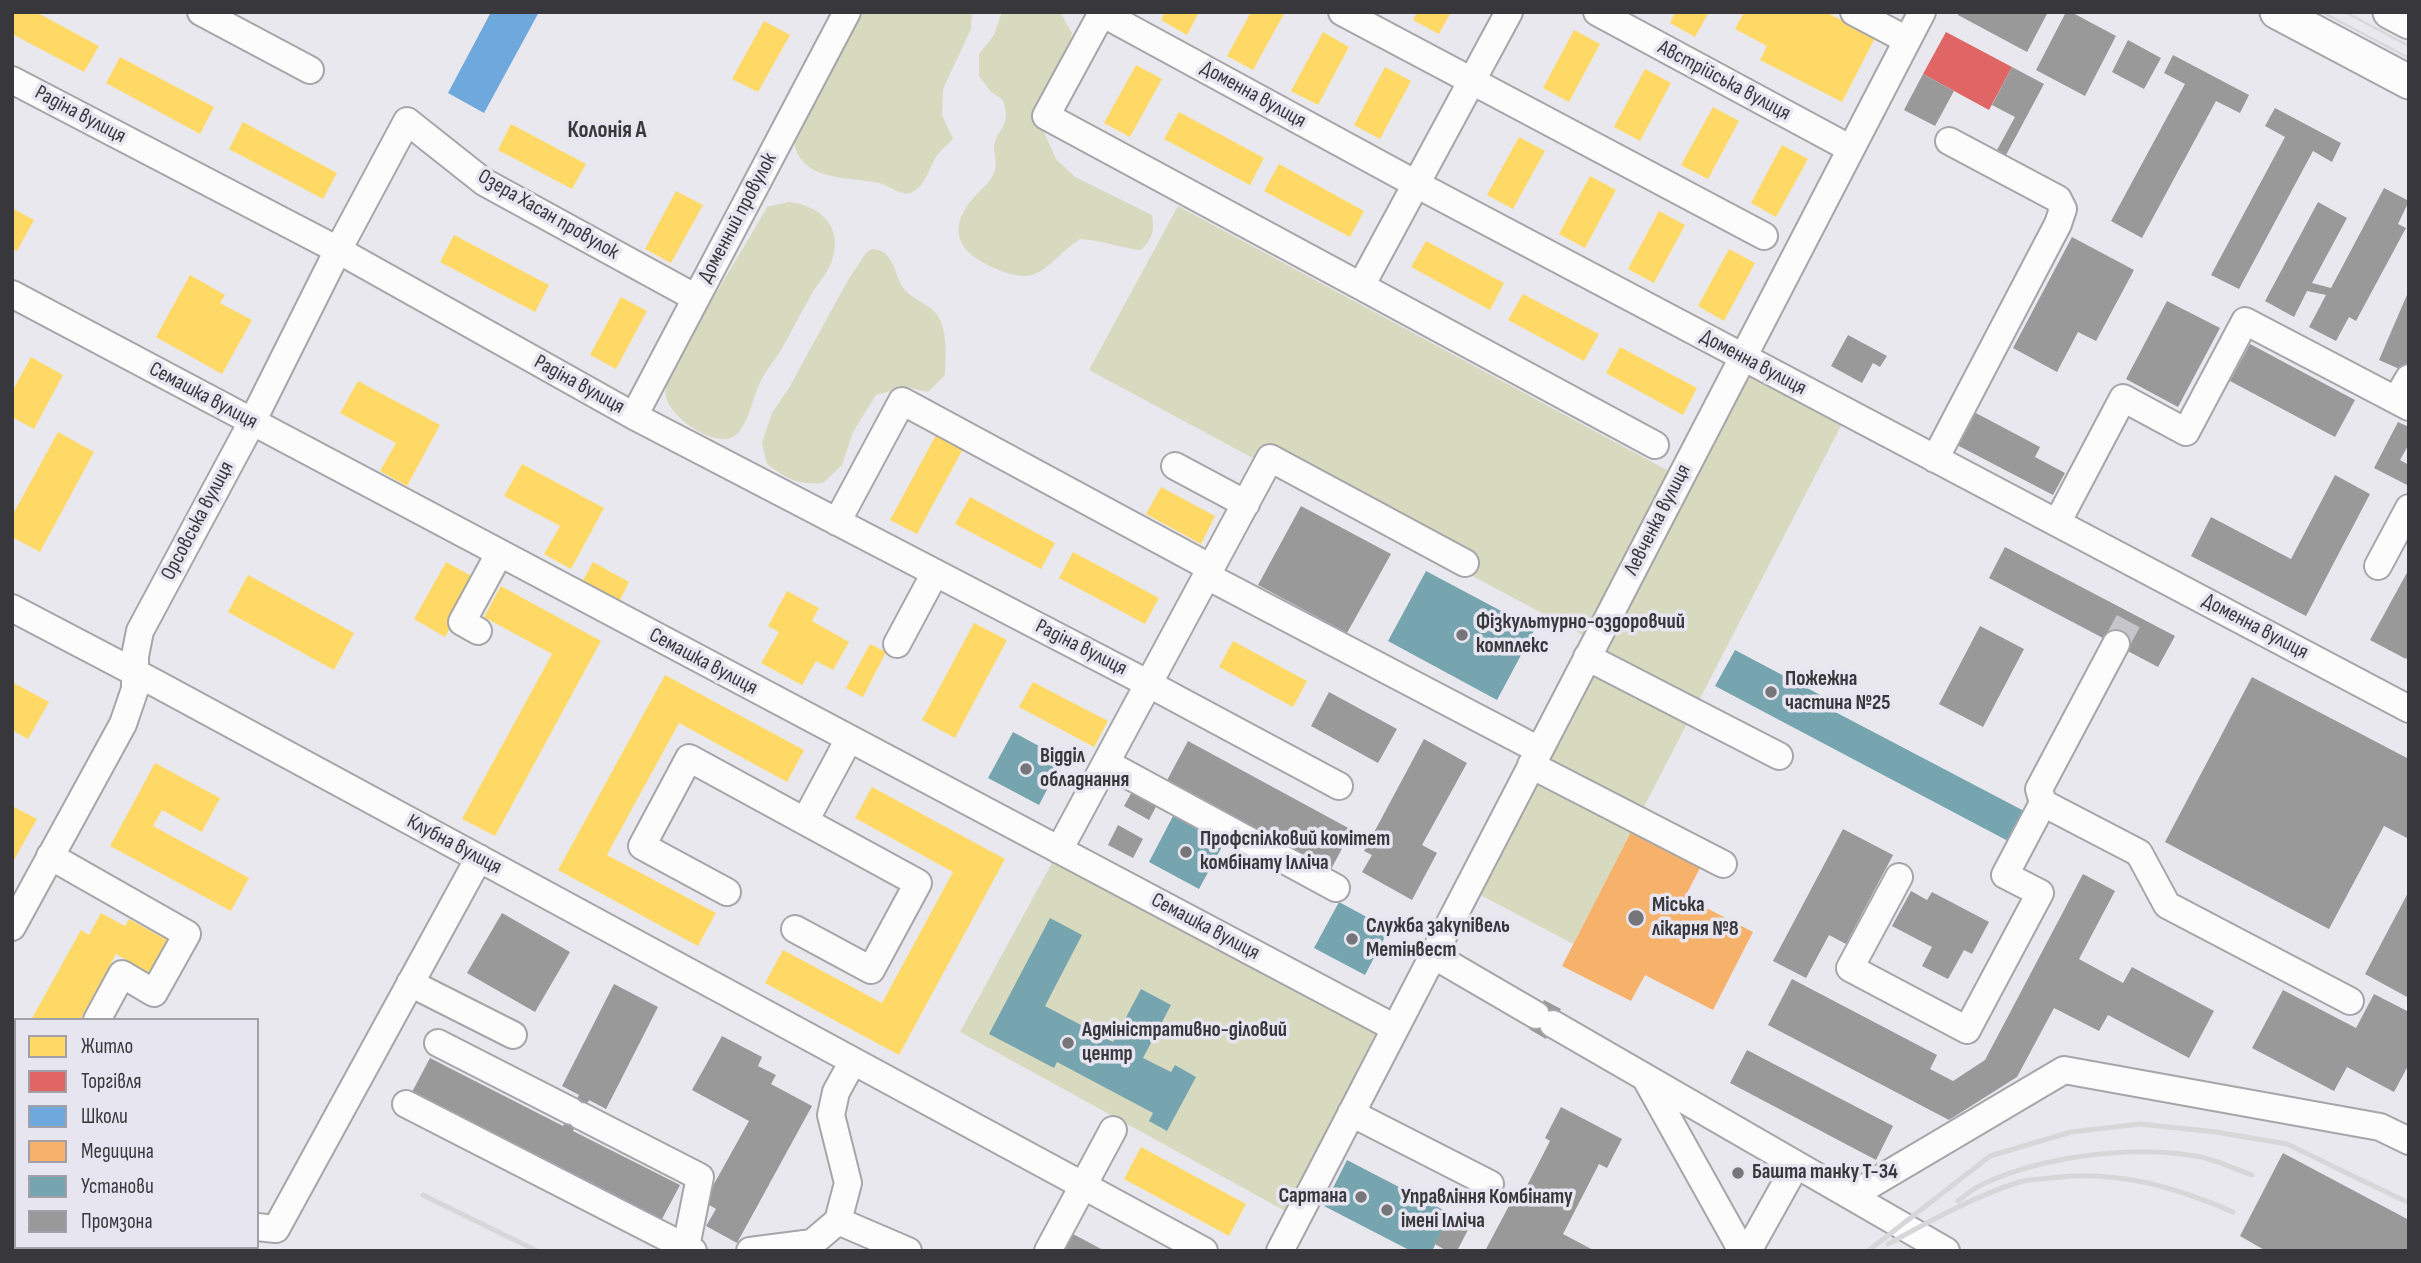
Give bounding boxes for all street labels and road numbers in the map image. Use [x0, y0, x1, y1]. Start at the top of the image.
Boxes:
street label: Австрійська вулиця [1653, 35, 1795, 127]
street label: Доменна вулиця [1196, 56, 1310, 134]
street label: Радіна вулиця [30, 81, 130, 149]
street label: Доменний провулок [693, 149, 783, 287]
street label: Озера Хасан провулок [473, 164, 623, 266]
street label: Доменна вулиця [1696, 325, 1810, 401]
street label: Радіна вулиця [529, 350, 629, 420]
street label: Семашка вулиця [144, 357, 262, 435]
street label: Орсовська вулиця [156, 457, 240, 585]
street label: Левченка вулиця [1619, 460, 1697, 580]
street label: Доменна вулиця [2198, 589, 2312, 665]
street label: Радіна вулиця [1031, 614, 1131, 682]
street label: Семашка вулиця [644, 623, 762, 701]
street label: Клубна вулиця [402, 810, 506, 880]
street label: Семашка вулиця [1146, 888, 1264, 966]

